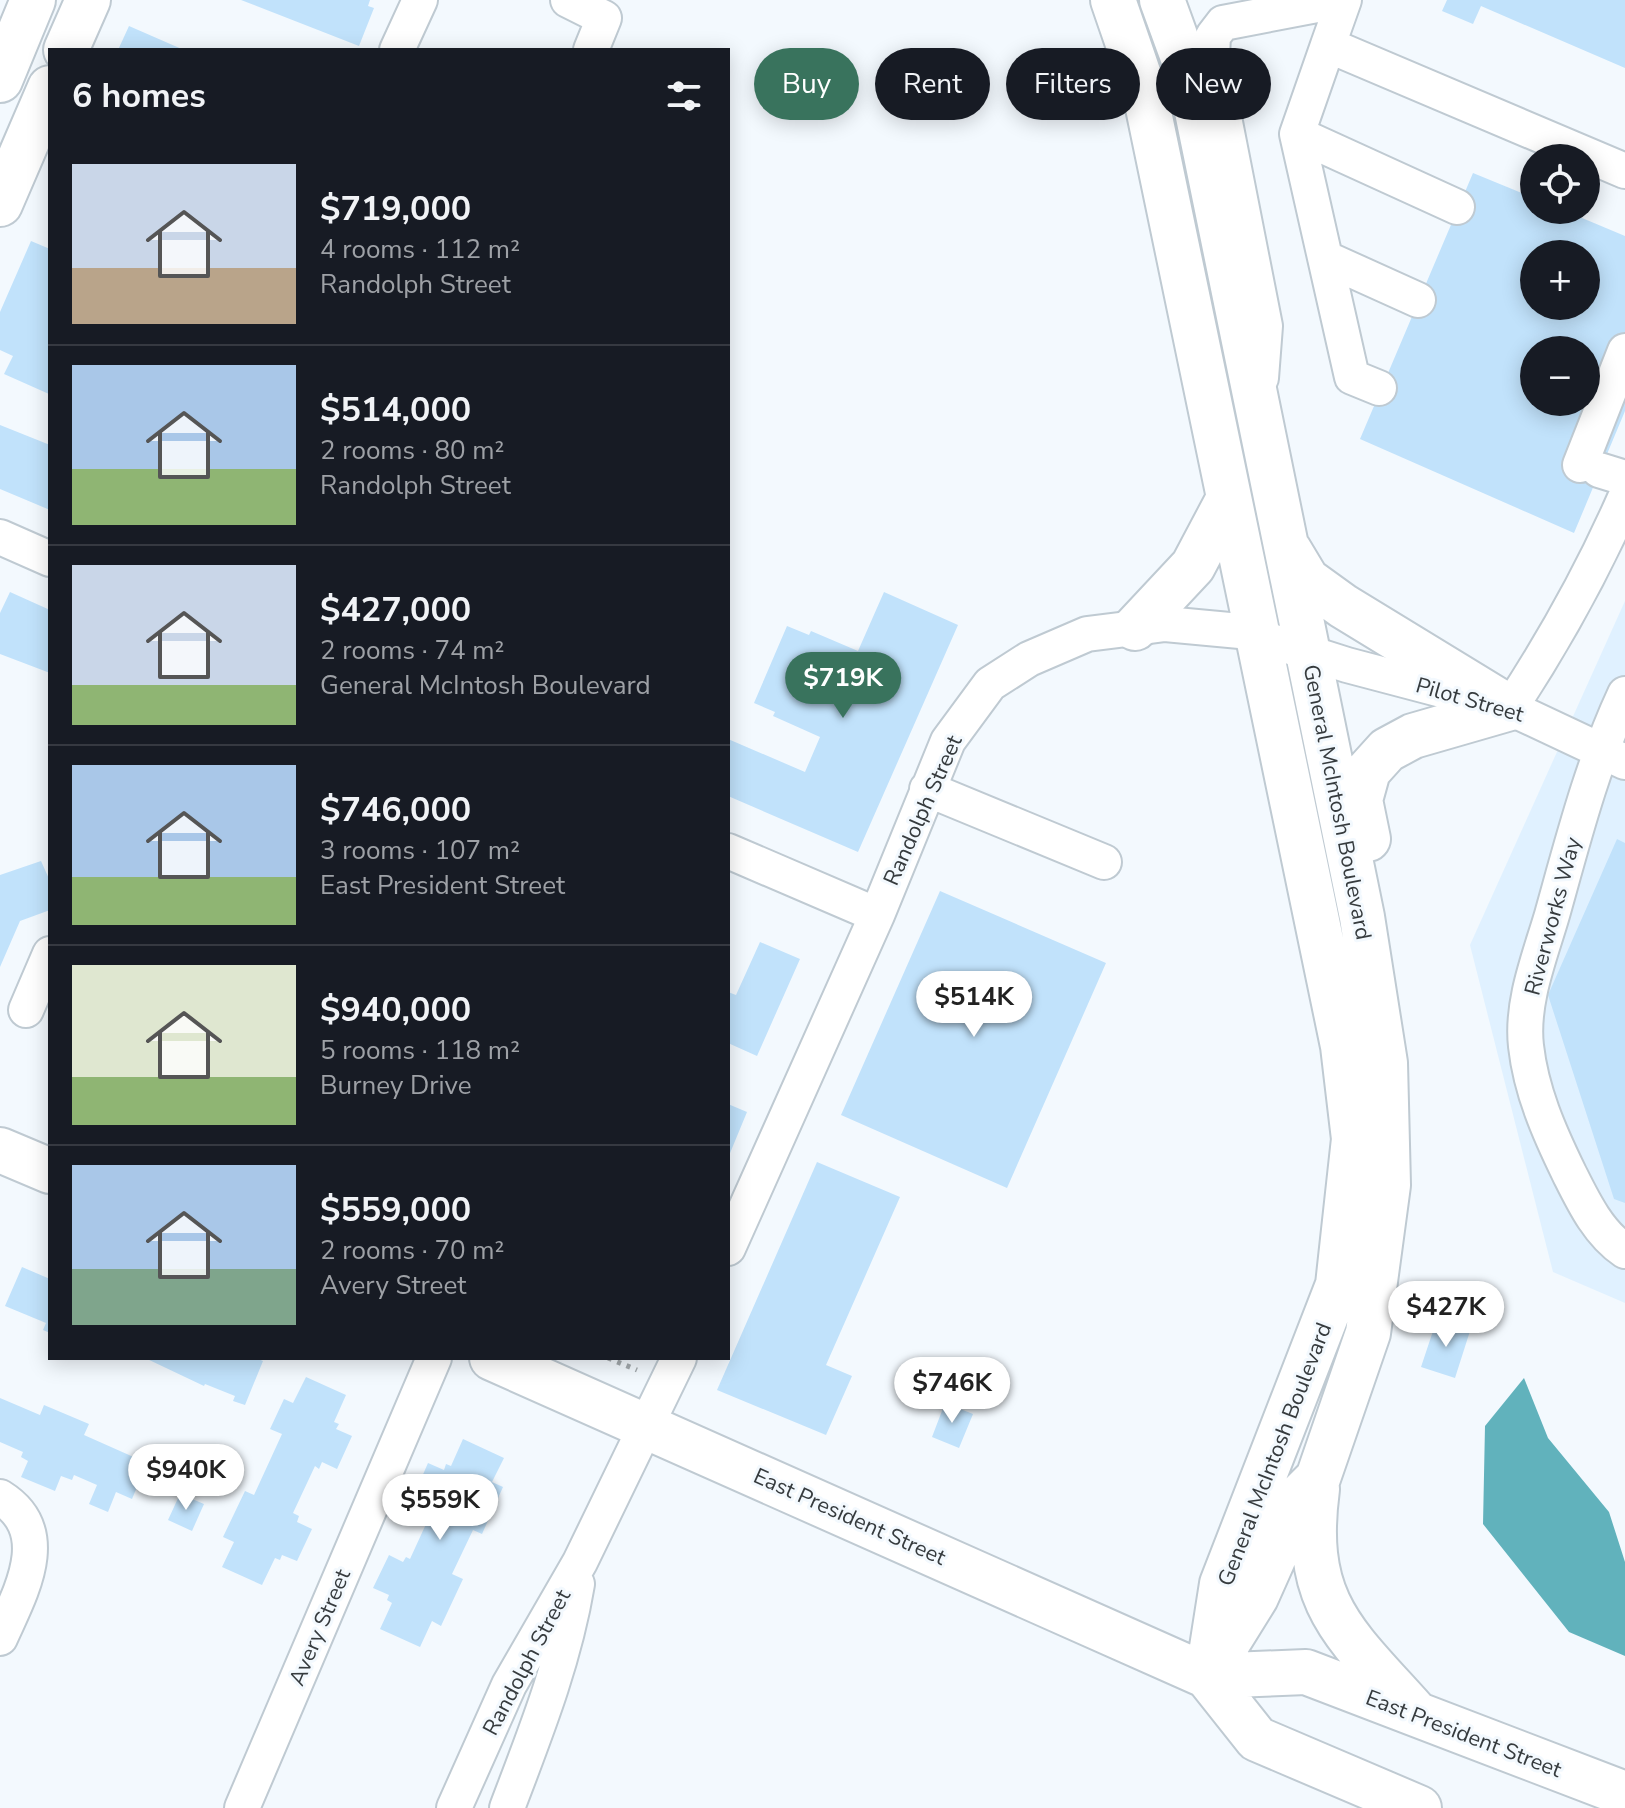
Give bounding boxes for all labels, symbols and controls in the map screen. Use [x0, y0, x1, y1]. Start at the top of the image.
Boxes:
chip: Buy [754, 48, 859, 120]
chip: Rent [875, 48, 990, 120]
chip: Filters [1006, 48, 1140, 120]
chip: New [1156, 48, 1271, 120]
text: 6 homes [72, 73, 206, 119]
icon: filters [662, 74, 706, 118]
map controls [1520, 144, 1600, 416]
button: locate [1520, 144, 1600, 224]
text: $719,000 [320, 186, 471, 232]
icon: home [136, 196, 232, 292]
text: 4 rooms · 112 m² [320, 232, 520, 267]
button: + [1520, 240, 1600, 320]
text: Randolph Street [320, 267, 511, 302]
button: − [1520, 336, 1600, 416]
text: $514,000 [320, 387, 471, 433]
icon: home [136, 397, 232, 493]
text: 2 rooms · 80 m² [320, 433, 504, 468]
text: Randolph Street [320, 468, 511, 503]
text: $427,000 [320, 587, 471, 633]
icon: home [136, 597, 232, 693]
text: 2 rooms · 74 m² [320, 633, 504, 668]
pin: $719K [787, 652, 899, 720]
text: $719K [803, 660, 883, 695]
street label: General McIntosh Boulevard [1296, 662, 1378, 942]
text: General McIntosh Boulevard [320, 668, 651, 703]
street label: Pilot Street [1412, 670, 1527, 730]
street label: Randolph Street [876, 730, 970, 890]
text: $746,000 [320, 787, 471, 833]
icon: home [136, 797, 232, 893]
text: 3 rooms · 107 m² [320, 833, 520, 868]
street label: Riverworks Way [1517, 833, 1589, 999]
text: East President Street [320, 868, 565, 903]
pin: $514K [918, 971, 1030, 1039]
text: $514K [934, 979, 1014, 1014]
text: $940,000 [320, 987, 471, 1033]
icon: home [136, 997, 232, 1093]
text: 5 rooms · 118 m² [320, 1033, 520, 1068]
text: Burney Drive [320, 1068, 472, 1103]
text: $559,000 [320, 1187, 471, 1233]
icon: home [136, 1197, 232, 1293]
text: 2 rooms · 70 m² [320, 1233, 504, 1268]
text: Avery Street [320, 1268, 466, 1303]
pin: $427K [1390, 1281, 1502, 1349]
text: $427K [1406, 1289, 1486, 1324]
street label: General McIntosh Boulevard [1211, 1318, 1339, 1590]
pin: $746K [896, 1357, 1008, 1425]
text: $746K [912, 1365, 992, 1400]
pin: $940K [130, 1444, 242, 1512]
text: $940K [146, 1452, 226, 1487]
street label: East President Street [749, 1461, 951, 1573]
pin: $559K [384, 1474, 496, 1542]
text: $559K [400, 1482, 480, 1517]
street label: Avery Street [282, 1564, 358, 1690]
street label: Randolph Street [476, 1584, 578, 1741]
street label: East President Street [1361, 1683, 1566, 1785]

